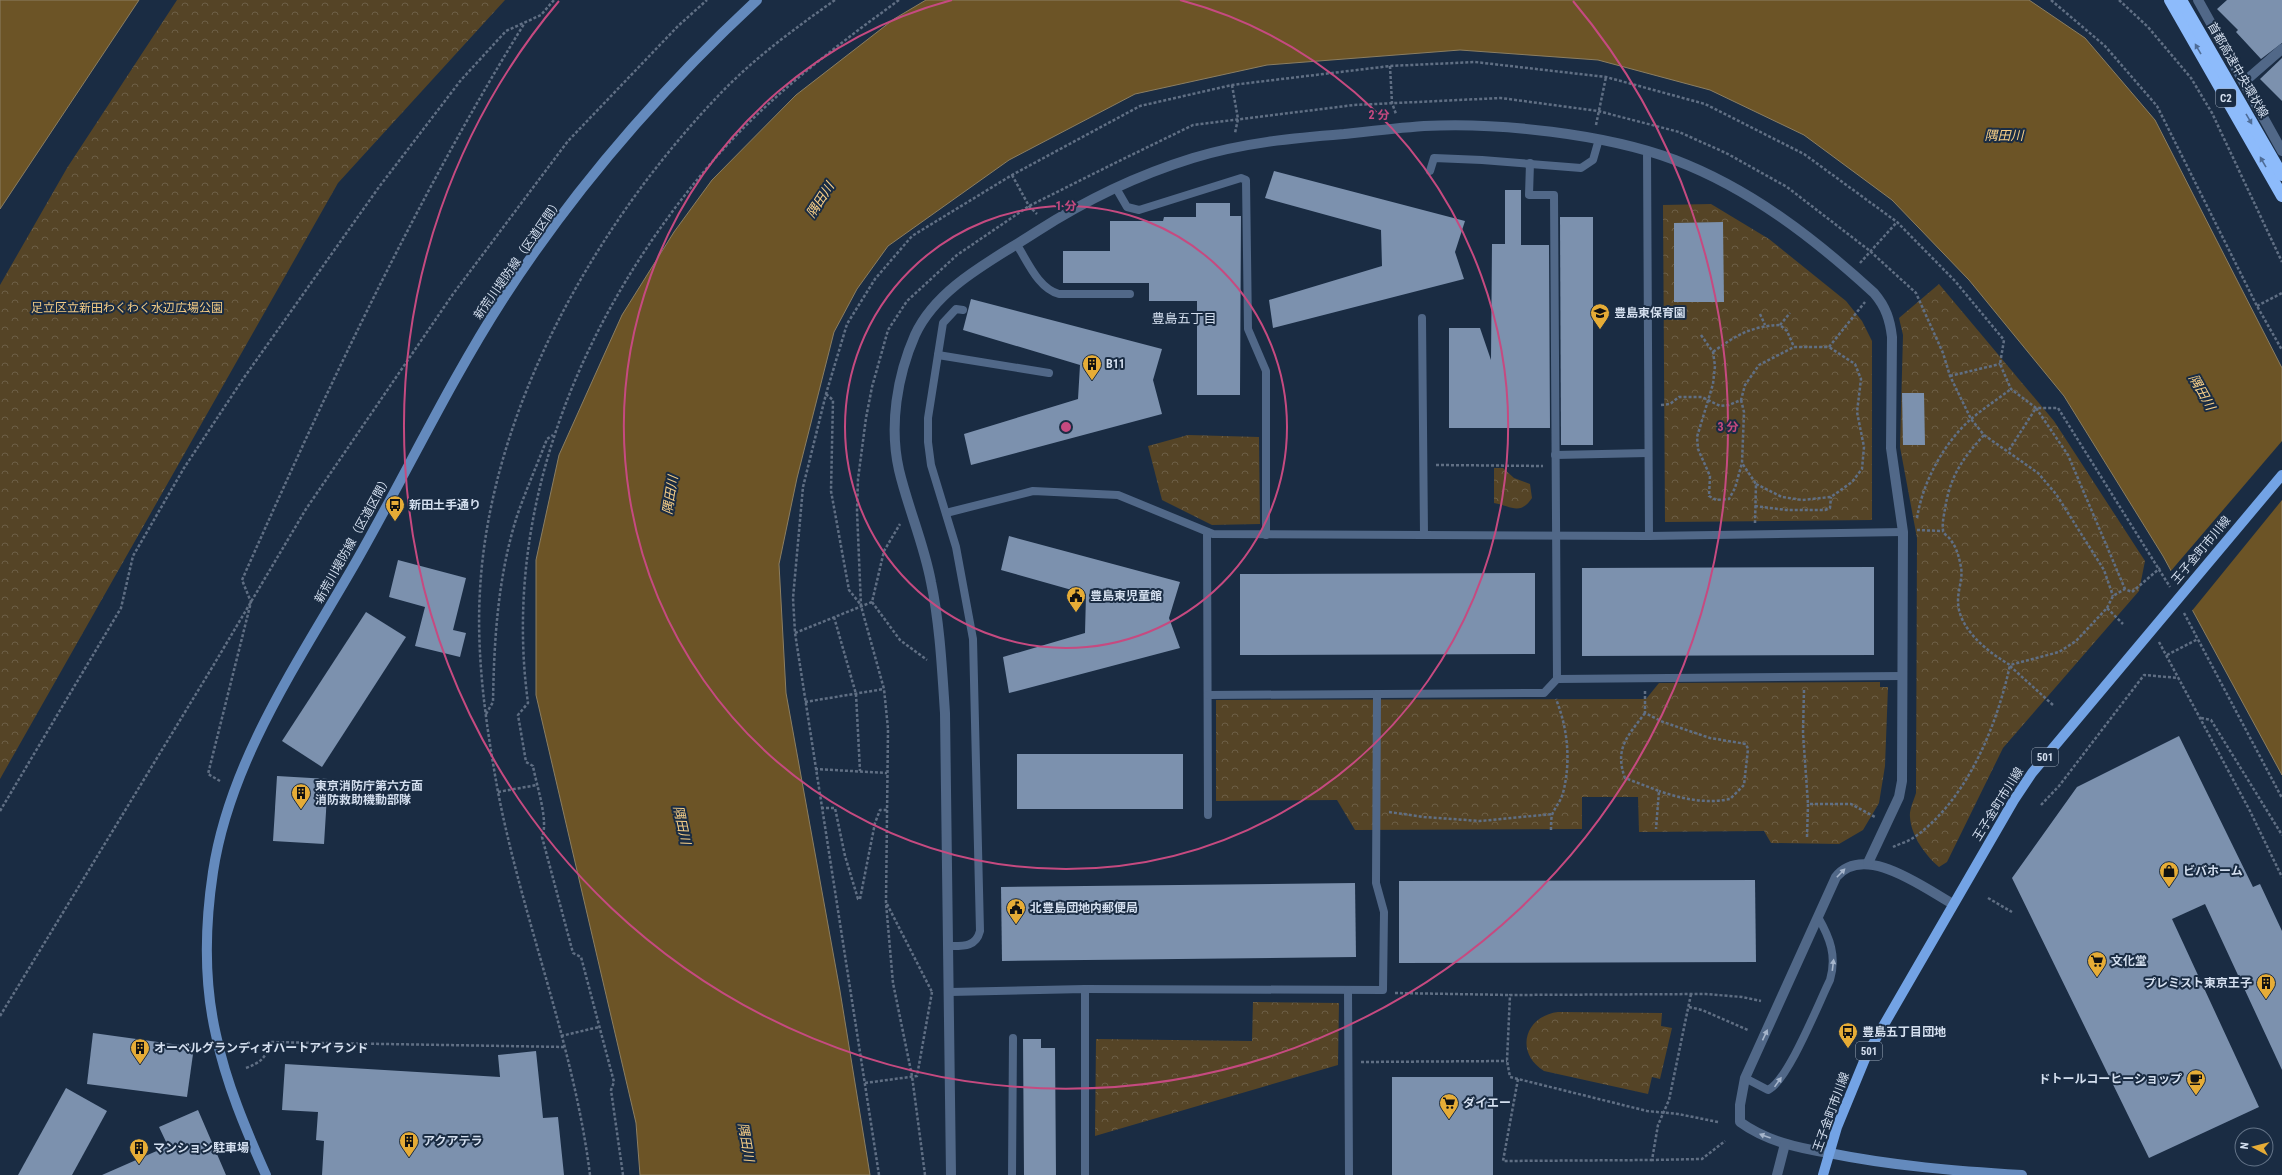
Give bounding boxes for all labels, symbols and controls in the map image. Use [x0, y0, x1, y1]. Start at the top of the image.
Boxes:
street label: 首都高速中央環状線 [2205, 20, 2271, 120]
one-way arrow [2195, 43, 2201, 55]
road number: C2 [2216, 89, 2236, 107]
text: 2 分 [1369, 108, 1389, 122]
one-way arrow [2246, 113, 2253, 125]
water label: 隅田川 [1984, 128, 2025, 143]
one-way arrow [2259, 156, 2266, 168]
water label: 隅田川 [803, 178, 838, 220]
street label: 新荒川堤防線（区道区間） [471, 196, 565, 322]
text: 1 分 [1056, 199, 1076, 213]
park label: 足立区立新田わくわく水辺広場公園 [31, 301, 223, 315]
school or university icon: 豊島東保育園 [1589, 302, 1611, 330]
place label: 豊島東保育園 [1614, 306, 1686, 320]
district label: 豊島五丁目 [1151, 311, 1217, 326]
building icon: B11 [1081, 353, 1103, 381]
place label: B11 [1106, 357, 1125, 371]
water label: 隅田川 [2186, 371, 2219, 414]
centre of rings [1059, 420, 1073, 434]
text: 3 分 [1718, 420, 1738, 434]
street label: 新荒川堤防線（区道区間） [312, 473, 394, 605]
water label: 隅田川 [660, 473, 681, 515]
bus stop icon: 新田土手通り [384, 494, 406, 522]
place label: 新田土手通り [409, 498, 481, 512]
street label: 王子金町市川線 [2169, 513, 2233, 587]
public building icon: 豊島東児童館 [1065, 585, 1087, 613]
place label: 豊島東児童館 [1090, 589, 1162, 603]
road number: 501 [2032, 748, 2058, 766]
street label: 王子金町市川線 [1970, 765, 2026, 843]
place label: 東京消防庁第六方面 消防救助機動部隊 [315, 779, 423, 807]
building icon: 東京消防庁第六方面 消防救助機動部隊 [290, 782, 312, 810]
water label: 隅田川 [671, 804, 694, 848]
shop icon: ビバホーム [2158, 860, 2180, 888]
place label: ビバホーム [2183, 864, 2243, 878]
one-way arrow [1836, 868, 1845, 878]
public building icon: 北豊島団地内郵便局 [1005, 897, 1027, 925]
place label: 北豊島団地内郵便局 [1030, 901, 1138, 915]
supermarket icon: 文化堂 [2086, 950, 2108, 978]
place label: 文化堂 [2111, 954, 2147, 968]
one-way arrow [1830, 959, 1836, 971]
building icon: プレミスト東京王子 [2255, 972, 2277, 1000]
place label: プレミスト東京王子 [2144, 976, 2252, 990]
bus stop icon: 豊島五丁目団地 [1837, 1021, 1859, 1049]
place label: 豊島五丁目団地 [1862, 1025, 1946, 1039]
one-way arrow [1762, 1029, 1768, 1041]
building icon: オーベルグランディオハートアイランド [129, 1037, 151, 1065]
place label: オーベルグランディオハートアイランド [154, 1041, 369, 1055]
road number: 501 [1856, 1042, 1882, 1060]
cafe icon: ドトールコーヒーショップ [2185, 1068, 2207, 1096]
street label: 王子金町市川線 [1810, 1070, 1852, 1154]
place label: ドトールコーヒーショップ [2038, 1072, 2182, 1086]
one-way arrow [1774, 1076, 1782, 1087]
supermarket icon: ダイエー [1438, 1092, 1460, 1120]
place label: ダイエー [1463, 1096, 1511, 1110]
water label: 隅田川 [735, 1121, 757, 1164]
north arrow [2234, 1127, 2274, 1167]
building icon: アクアテラ [398, 1130, 420, 1158]
one-way arrow [1758, 1133, 1770, 1139]
place label: アクアテラ [423, 1134, 482, 1148]
building icon: マンション駐車場 [128, 1137, 150, 1165]
place label: マンション駐車場 [153, 1141, 249, 1155]
text: N [2238, 1141, 2251, 1150]

